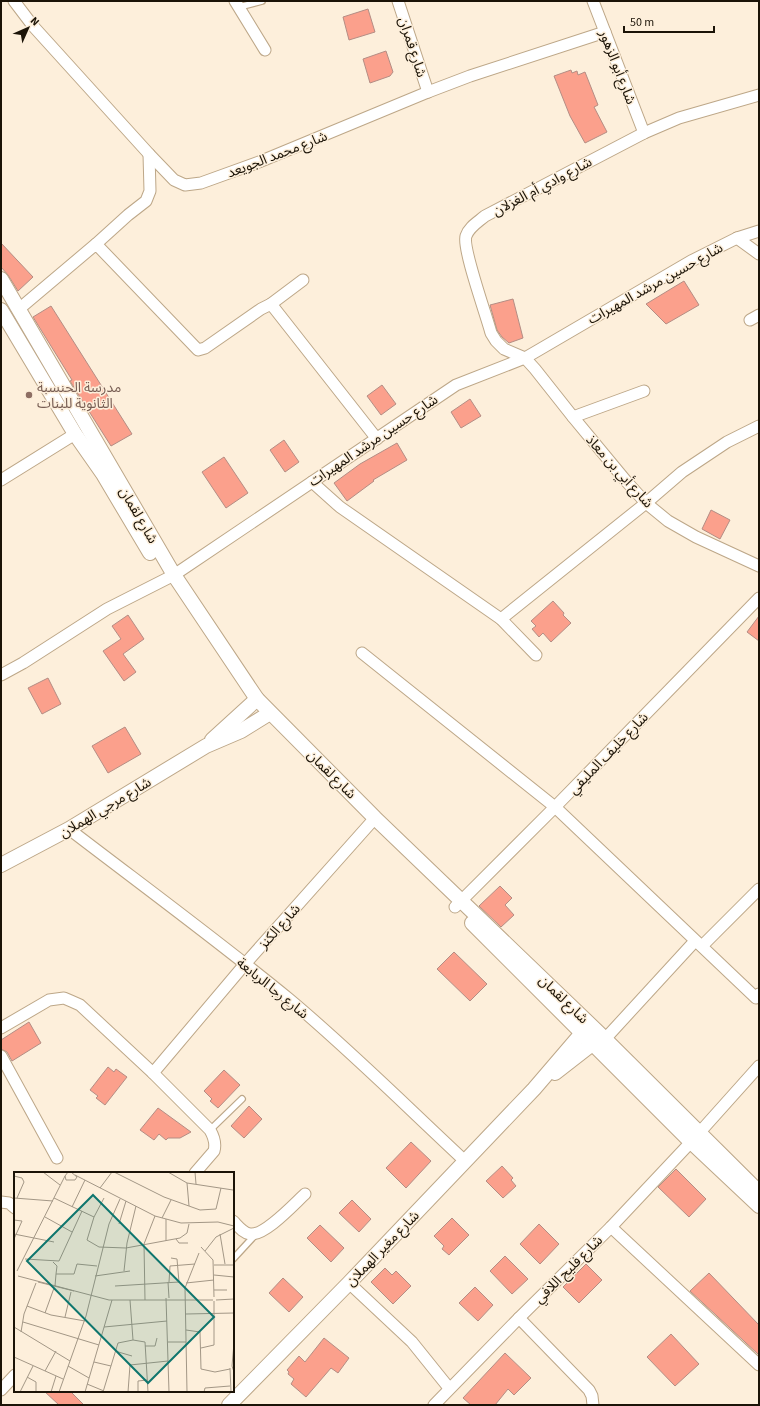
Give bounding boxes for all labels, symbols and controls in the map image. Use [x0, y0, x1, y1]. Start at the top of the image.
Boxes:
north arrow [8, 8, 48, 48]
scale bar [624, 8, 714, 34]
text: N [27, 13, 43, 29]
street label: شارع قمران [393, 14, 431, 80]
text: 50 m [630, 14, 654, 31]
street label: شارع أبو الزهور [593, 26, 640, 108]
street label: شارع محمد الجويعد [224, 127, 330, 183]
street label: شارع وادي أم الغزلان [489, 152, 596, 222]
street label: شارع حسين مرشد المهيرات [584, 238, 727, 329]
place label: مدرسة الحنسبة الثانوية للبنات [37, 378, 121, 414]
marker: مدرسة الحنسبة الثانوية للبنات [24, 390, 34, 400]
street label: شارع حسين مرشد المهيرات [305, 390, 442, 492]
street label: شارع أبي بن معاذ [581, 431, 658, 513]
street label: شارع لقمان [114, 483, 162, 548]
street label: شارع خليف المليفي [564, 708, 653, 800]
street label: شارع لقمان [302, 746, 360, 804]
street label: شارع مرجي الهملان [56, 773, 155, 843]
street label: شارع الكنز [253, 900, 305, 954]
street label: شارع رجا الربابعة [232, 953, 313, 1024]
street label: شارع لقمان [534, 971, 593, 1029]
inset map [14, 1172, 234, 1392]
street label: شارع مغير الهملان [341, 1206, 424, 1291]
street label: شارع فليح اللافي [530, 1231, 608, 1309]

